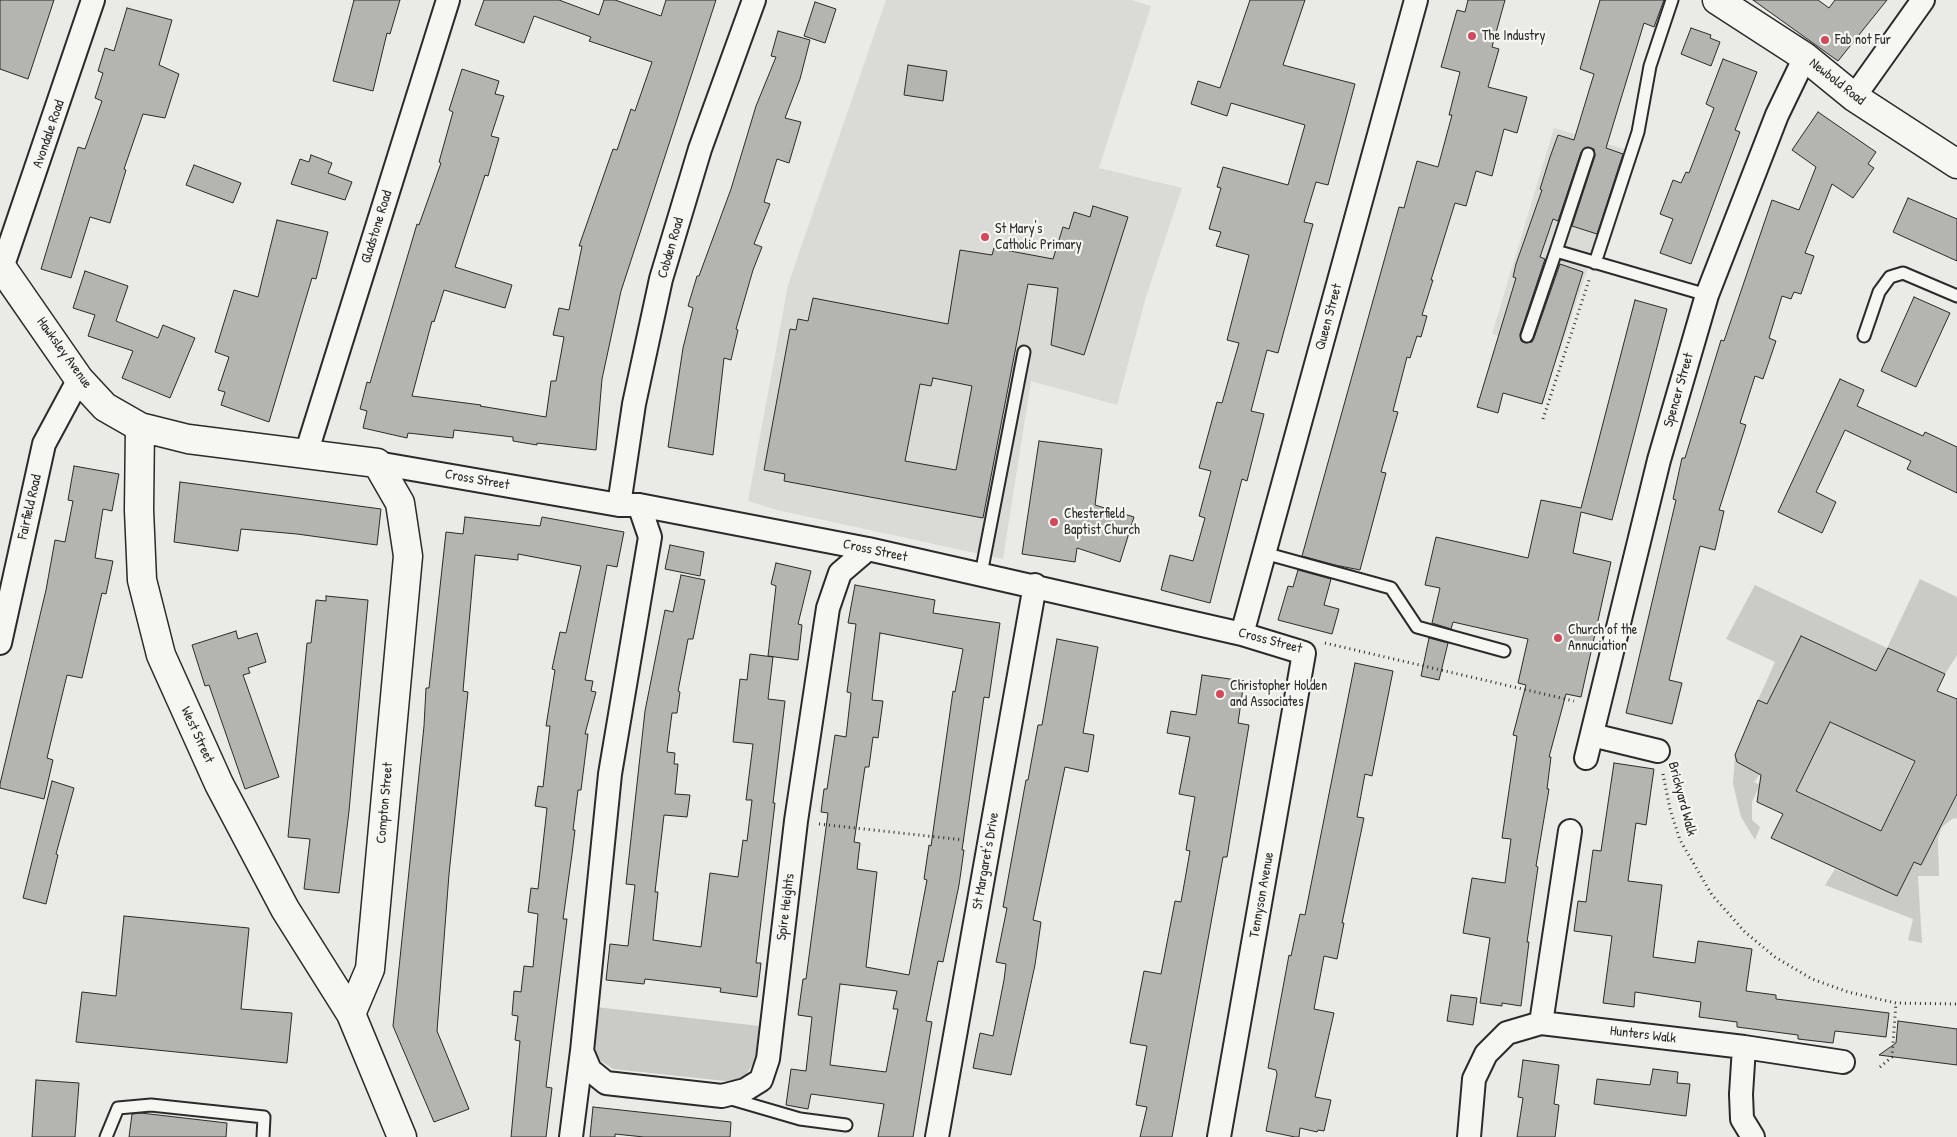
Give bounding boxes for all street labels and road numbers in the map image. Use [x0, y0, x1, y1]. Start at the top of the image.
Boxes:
street label: Newbold Road [1806, 55, 1868, 109]
street label: Avondale Road [30, 98, 68, 170]
street label: Gladstone Road [358, 189, 396, 265]
street label: Cobden Road [654, 216, 688, 280]
street label: Queen Street [1312, 282, 1346, 352]
street label: Hawksley Avenue [33, 314, 95, 392]
street label: Spencer Street [1660, 351, 1698, 429]
street label: Cross Street [443, 466, 511, 494]
street label: Fairfield Road [14, 473, 46, 541]
street label: Cross Street [841, 536, 909, 566]
street label: Cross Street [1236, 624, 1304, 658]
street label: West Street [177, 704, 217, 766]
street label: Brickyard Walk [1664, 760, 1700, 838]
street label: Compton Street [373, 762, 397, 844]
street label: St Margaret's Drive [969, 811, 1003, 911]
street label: Tennyson Avenue [1246, 851, 1278, 939]
street label: Spire Heights [774, 873, 798, 941]
street label: Hunters Walk [1609, 1023, 1677, 1047]

